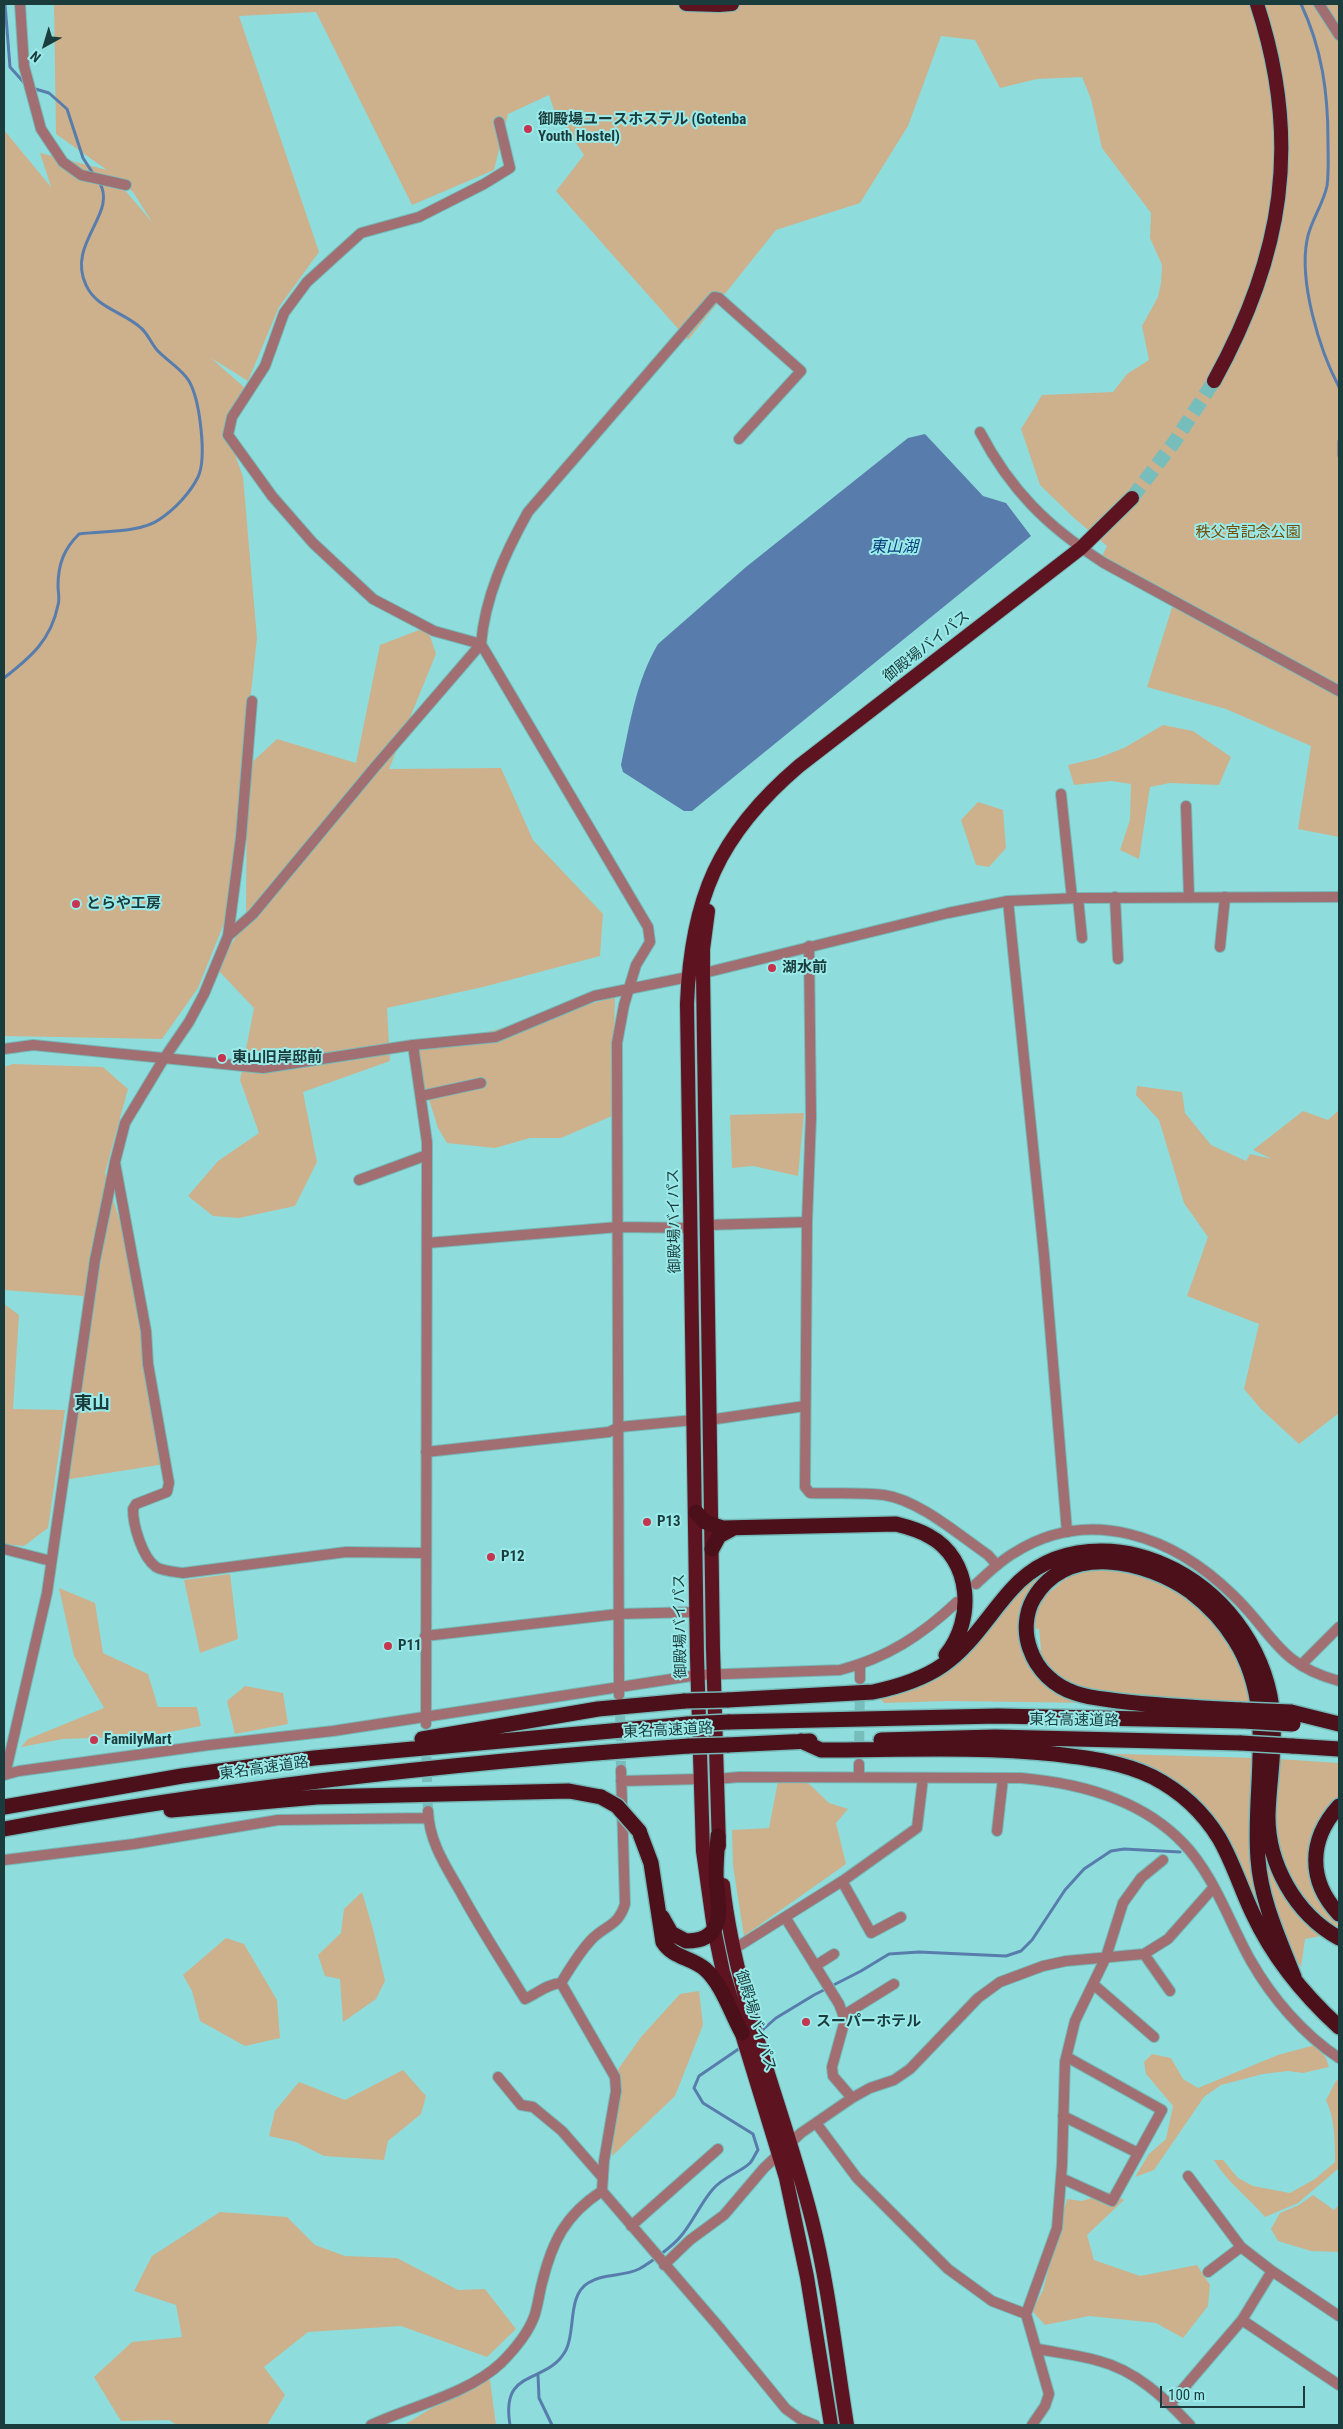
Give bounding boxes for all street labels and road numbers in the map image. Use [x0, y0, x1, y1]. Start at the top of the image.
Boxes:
street label: 御殿場バイパス [880, 608, 974, 686]
street label: 御殿場バイパス [665, 1168, 685, 1274]
street label: 御殿場バイパス [671, 1573, 691, 1679]
street label: 東名高速道路 [1029, 1711, 1119, 1731]
street label: 東名高速道路 [623, 1720, 713, 1742]
street label: 東名高速道路 [218, 1754, 310, 1784]
street label: 御殿場バイパス [731, 1968, 779, 2074]

